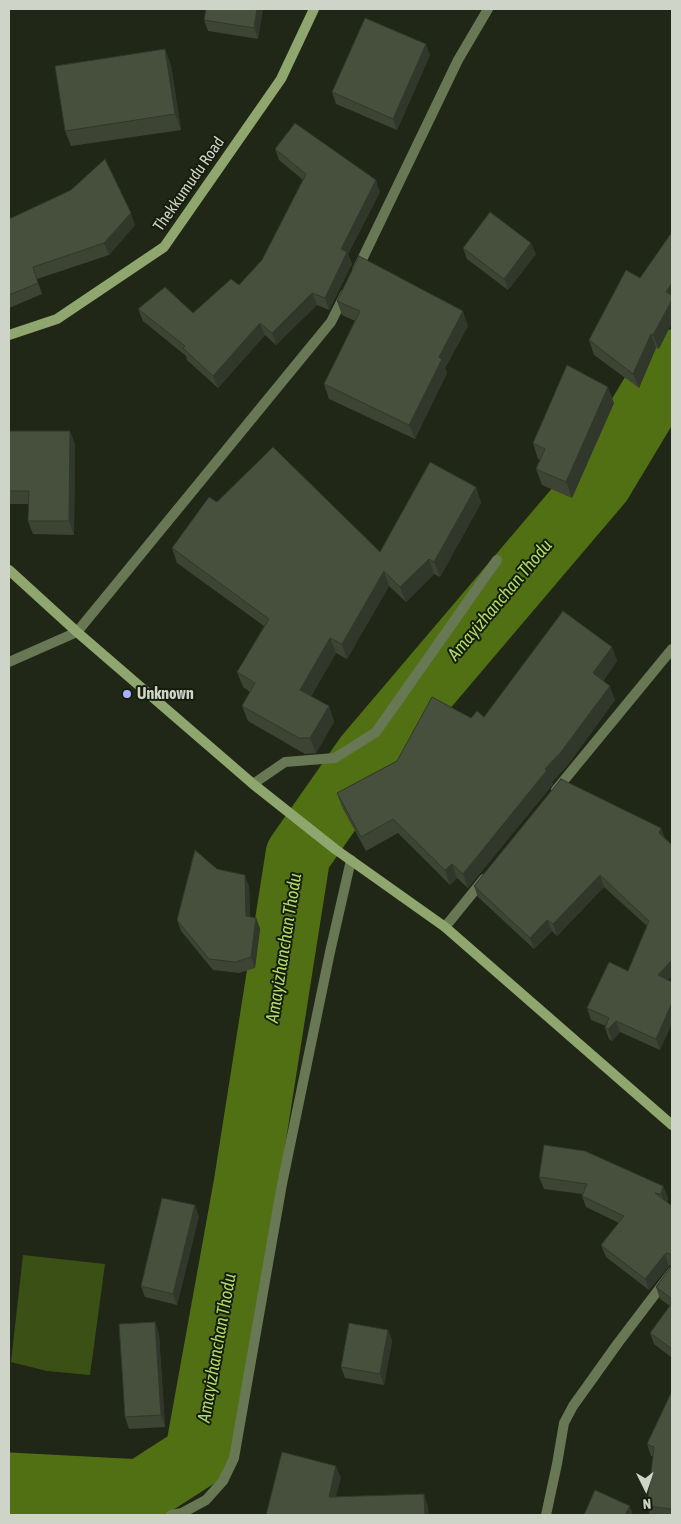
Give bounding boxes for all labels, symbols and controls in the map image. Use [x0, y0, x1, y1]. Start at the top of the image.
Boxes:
street label: Thekkumudu Road [149, 133, 229, 235]
water label: Amayizhanchan Thodu [443, 535, 557, 665]
place label: Unknown [137, 684, 194, 704]
marker: Unknown [121, 688, 133, 700]
water label: Amayizhanchan Thodu [262, 872, 306, 1024]
water label: Amayizhanchan Thodu [193, 1272, 241, 1424]
north arrow [621, 1464, 671, 1514]
text: N [642, 1496, 652, 1512]

